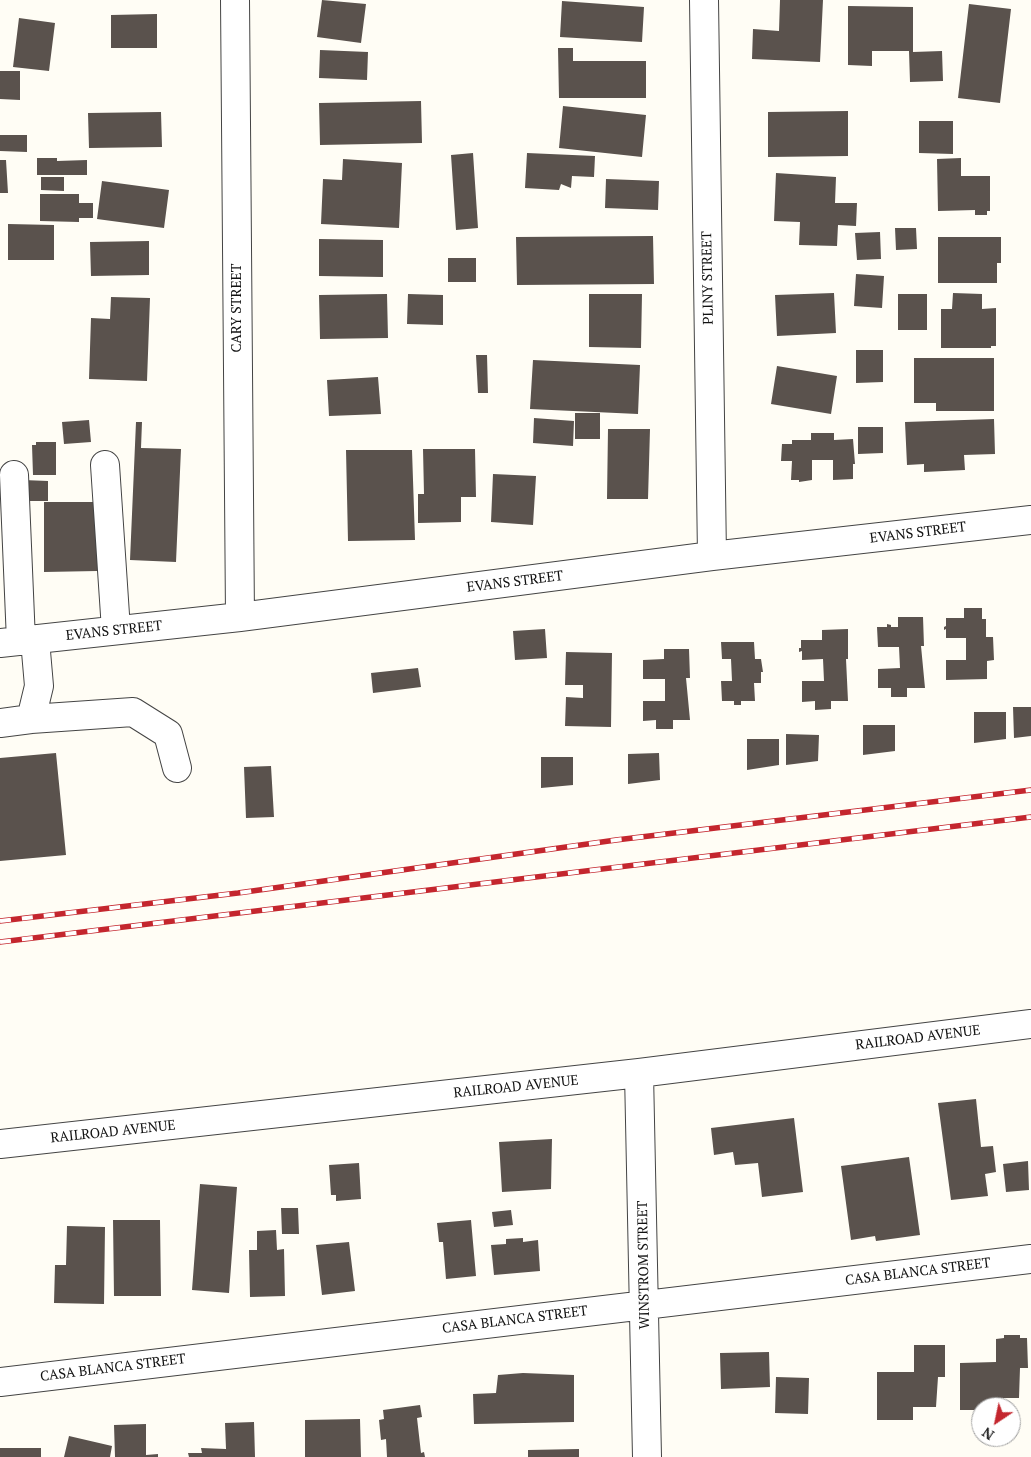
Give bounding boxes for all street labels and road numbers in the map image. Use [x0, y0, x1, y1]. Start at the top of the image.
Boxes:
street label: PLINY STREET [699, 231, 717, 325]
street label: CARY STREET [229, 264, 245, 352]
street label: EVANS STREET [869, 519, 967, 547]
street label: EVANS STREET [466, 568, 564, 596]
street label: EVANS STREET [65, 618, 163, 644]
street label: RAILROAD AVENUE [855, 1022, 981, 1054]
street label: RAILROAD AVENUE [453, 1072, 579, 1102]
street label: RAILROAD AVENUE [50, 1117, 176, 1147]
street label: WINSTROM STREET [634, 1200, 654, 1330]
street label: CASA BLANCA STREET [844, 1255, 992, 1289]
street label: CASA BLANCA STREET [441, 1303, 589, 1337]
street label: CASA BLANCA STREET [39, 1351, 187, 1385]

